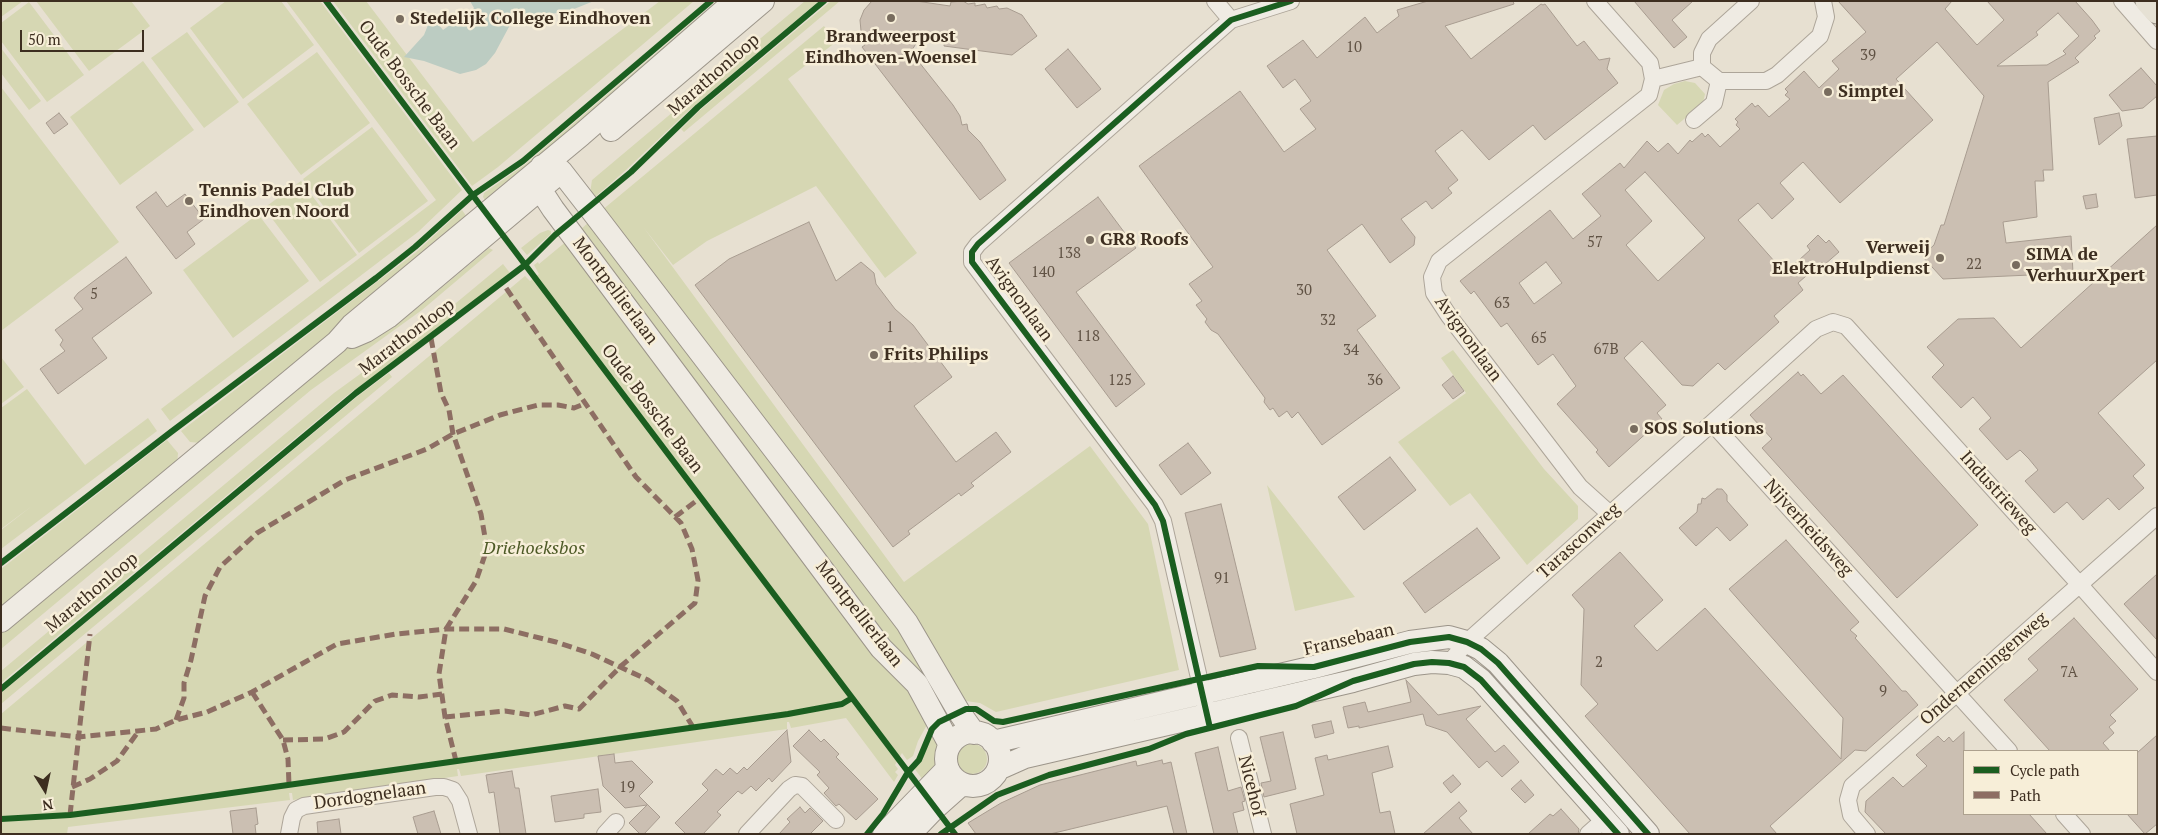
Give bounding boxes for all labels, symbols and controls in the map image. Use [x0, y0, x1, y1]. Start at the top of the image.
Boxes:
place label: Stedelijk College Eindhoven [410, 8, 651, 30]
marker: Brandweerpost Eindhoven-Woensel [885, 12, 897, 24]
marker: Stedelijk College Eindhoven [394, 13, 406, 25]
street label: Oude Bossche Baan [353, 16, 465, 154]
scale bar [22, 20, 146, 52]
place label: Brandweerpost Eindhoven-Woensel [805, 26, 977, 68]
text: 50 m [28, 29, 61, 49]
street label: Marathonloop [664, 29, 764, 121]
house number: 10 [1346, 39, 1362, 57]
house number: 39 [1860, 47, 1876, 65]
place label: Simptel [1838, 81, 1904, 103]
marker: Simptel [1822, 86, 1834, 98]
place label: Tennis Padel Club Eindhoven Noord [199, 180, 354, 222]
marker: Tennis Padel Club Eindhoven Noord [183, 195, 195, 207]
place label: GR8 Roofs [1100, 229, 1189, 251]
street label: Montpellierlaan [568, 233, 662, 349]
marker: GR8 Roofs [1084, 234, 1096, 246]
house number: 57 [1587, 234, 1603, 252]
place label: Verweij ElektroHulpdienst [1772, 237, 1930, 280]
place label: SIMA de VerhuurXpert [2026, 244, 2145, 286]
house number: 138 [1057, 245, 1081, 263]
street label: Avignonlaan [981, 252, 1057, 346]
marker: Verweij ElektroHulpdienst [1934, 252, 1946, 264]
house number: 22 [1966, 256, 1982, 274]
marker: SIMA de VerhuurXpert [2010, 259, 2022, 271]
house number: 140 [1031, 264, 1055, 282]
house number: 30 [1296, 282, 1312, 300]
house number: 5 [90, 286, 98, 304]
street label: Avignonlaan [1430, 292, 1506, 386]
street label: Marathonloop [355, 294, 459, 380]
house number: 63 [1494, 295, 1510, 313]
house number: 32 [1320, 312, 1336, 330]
house number: 1 [886, 319, 894, 337]
house number: 118 [1076, 328, 1100, 346]
house number: 65 [1531, 330, 1547, 348]
street label: Oude Bossche Baan [596, 340, 708, 478]
house number: 67B [1593, 341, 1619, 359]
house number: 34 [1343, 342, 1359, 360]
place label: Frits Philips [884, 344, 988, 366]
marker: Frits Philips [868, 349, 880, 361]
house number: 125 [1108, 372, 1132, 390]
house number: 36 [1367, 372, 1383, 390]
place label: SOS Solutions [1644, 418, 1764, 440]
marker: SOS Solutions [1628, 423, 1640, 435]
street label: Industrieweg [1955, 447, 2041, 539]
street label: Nijverheidsweg [1759, 475, 1857, 581]
street label: Tarasconweg [1533, 498, 1625, 584]
park label: Driehoeksbos [483, 538, 585, 560]
street label: Marathonloop [41, 548, 143, 638]
street label: Montpellierlaan [811, 557, 907, 671]
house number: 91 [1214, 570, 1230, 588]
street label: Ondernemingenweg [1916, 608, 2052, 730]
street label: Fransebaan [1302, 619, 1396, 661]
house number: 2 [1595, 654, 1603, 672]
house number: 7A [2060, 664, 2078, 682]
house number: 9 [1879, 683, 1887, 701]
legend [1963, 750, 2138, 815]
street label: Nicehof [1233, 753, 1269, 819]
text: Cycle path [2010, 760, 2080, 780]
north arrow [20, 765, 70, 815]
street label: Dordognelaan [313, 777, 427, 815]
house number: 19 [619, 779, 635, 797]
text: Path [2010, 785, 2041, 805]
text: N [41, 795, 55, 816]

